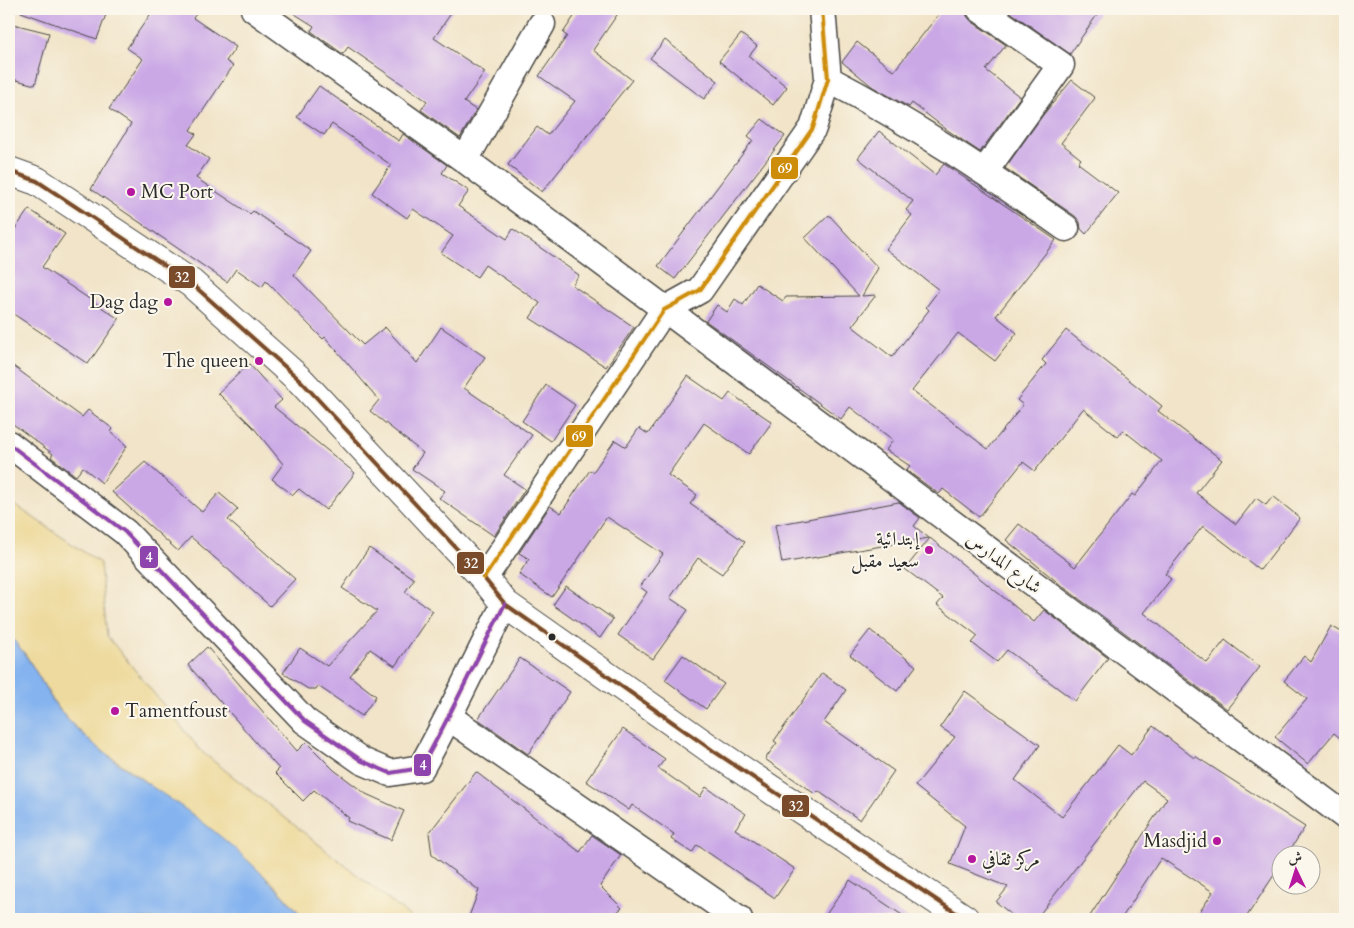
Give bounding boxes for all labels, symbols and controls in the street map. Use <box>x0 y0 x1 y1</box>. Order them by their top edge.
line badge: 69 <box>770 156 799 180</box>
text: 69 <box>778 159 792 178</box>
place label: MC Port <box>141 179 213 205</box>
marker: MC Port <box>125 186 137 198</box>
line badge: 32 <box>168 265 196 289</box>
text: 32 <box>175 268 189 287</box>
place label: Dag dag <box>90 289 158 315</box>
marker: Dag dag <box>162 296 174 308</box>
place label: The queen <box>162 348 249 374</box>
marker: The queen <box>253 355 265 367</box>
line badge: 69 <box>565 424 594 448</box>
text: 69 <box>572 427 586 446</box>
place label: إبتدائية سعيد مقبل <box>851 526 921 574</box>
street label: شارع المدارس <box>960 526 1047 602</box>
marker: إبتدائية سعيد مقبل <box>923 544 935 556</box>
line badge: 4 <box>139 545 159 569</box>
text: 4 <box>145 548 153 567</box>
line badge: 32 <box>456 551 485 575</box>
text: 32 <box>464 554 478 573</box>
unlabelled marker <box>547 632 557 642</box>
place label: Tamentfoust <box>125 698 228 724</box>
marker: Tamentfoust <box>109 705 121 717</box>
line badge: 4 <box>413 753 432 777</box>
text: 4 <box>419 756 427 775</box>
line badge: 32 <box>781 794 810 818</box>
text: 32 <box>789 797 803 816</box>
place label: Masdjid <box>1144 828 1207 854</box>
marker: Masdjid <box>1211 835 1223 847</box>
place label: مركز ثقافي <box>982 846 1040 874</box>
north arrow <box>1272 846 1322 896</box>
text: ش <box>1288 848 1303 867</box>
marker: مركز ثقافي <box>966 853 978 865</box>

